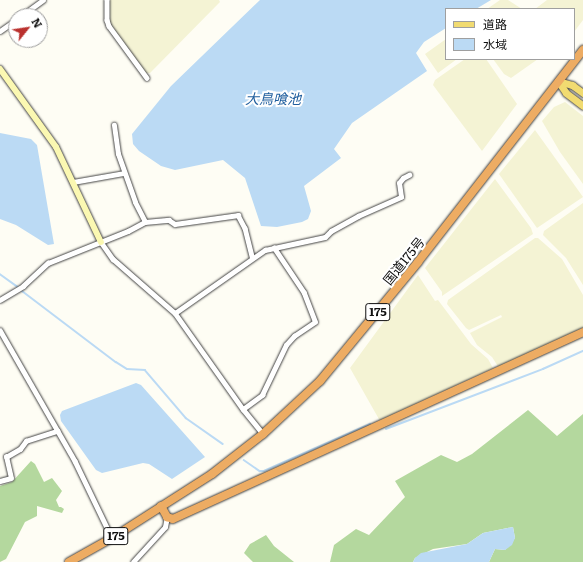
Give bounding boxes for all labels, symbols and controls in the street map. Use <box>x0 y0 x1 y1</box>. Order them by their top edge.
north arrow <box>8 8 48 48</box>
legend <box>445 8 575 60</box>
text: N <box>28 14 47 30</box>
text: 道路 <box>483 15 507 33</box>
text: 水域 <box>483 35 507 53</box>
water label: 大鳥喰池 <box>245 90 301 106</box>
street label: 国道175号 <box>380 234 428 288</box>
road number: 175 <box>365 302 391 322</box>
road number: 175 <box>103 526 129 546</box>

